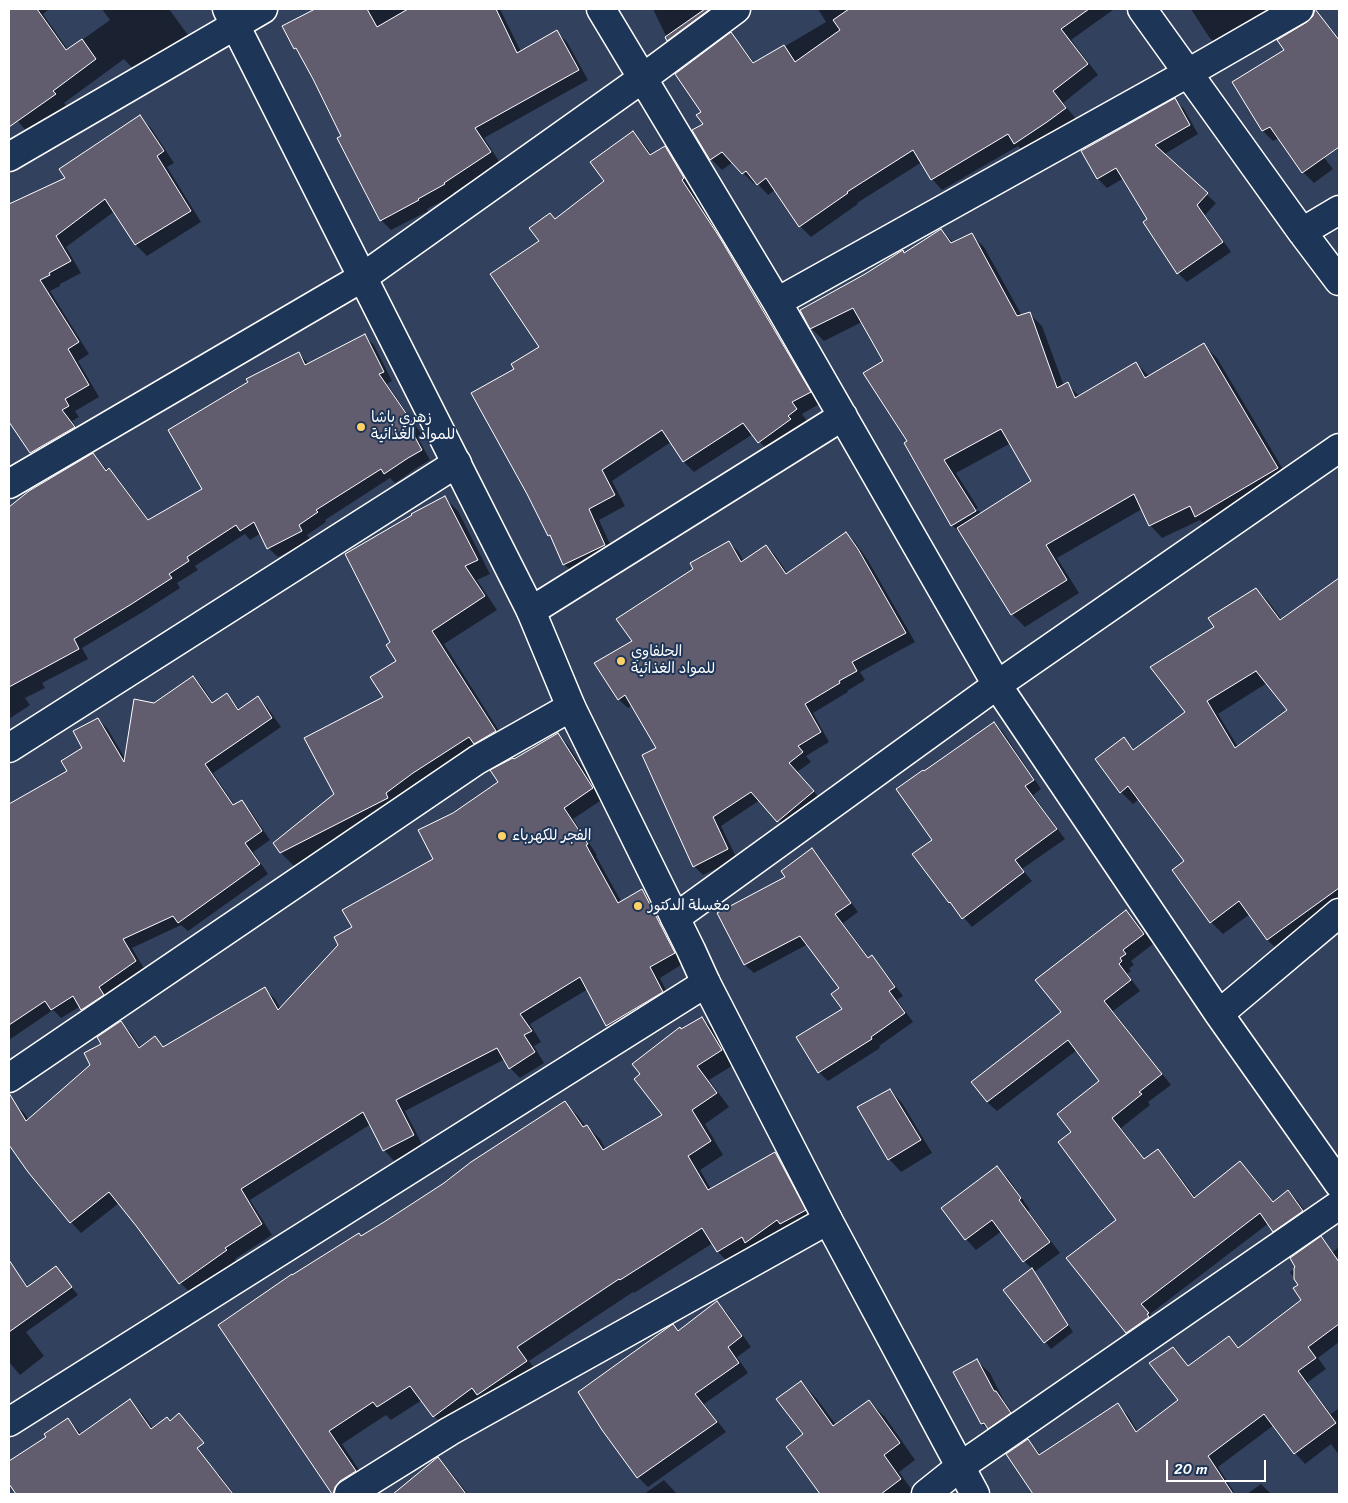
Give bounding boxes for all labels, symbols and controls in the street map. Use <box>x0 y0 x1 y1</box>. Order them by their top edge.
place label: زهري باشا للمواد الغذائية <box>371 409 455 444</box>
marker: زهري باشا للمواد الغذائية <box>355 421 367 433</box>
place label: الحلفاوي للمواد الغذائية <box>631 643 715 678</box>
marker: الحلفاوي للمواد الغذائية <box>615 655 627 667</box>
place label: الفجر للكهرباء <box>512 827 591 845</box>
marker: الفجر للكهرباء <box>496 830 508 842</box>
place label: مغسلة الدكتور <box>648 897 730 915</box>
marker: مغسلة الدكتور <box>632 900 644 912</box>
scale bar <box>1168 1450 1268 1482</box>
text: 20 m <box>1174 1456 1208 1482</box>

